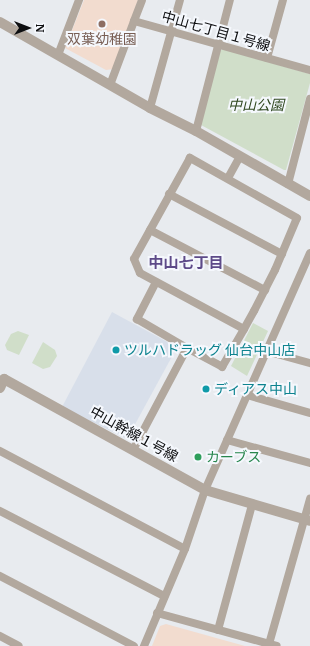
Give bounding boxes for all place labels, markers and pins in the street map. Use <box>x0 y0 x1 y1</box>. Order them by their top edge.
marker: 双葉幼稚園 <box>97 19 107 29</box>
place label: 双葉幼稚園 <box>67 31 137 47</box>
place label: ツルハドラッグ 仙台中山店 <box>124 342 295 358</box>
marker: ツルハドラッグ 仙台中山店 <box>111 345 121 355</box>
place label: ディアス中山 <box>214 381 298 397</box>
marker: ディアス中山 <box>201 384 211 394</box>
place label: カーブス <box>206 449 262 465</box>
marker: カーブス <box>193 452 203 462</box>

